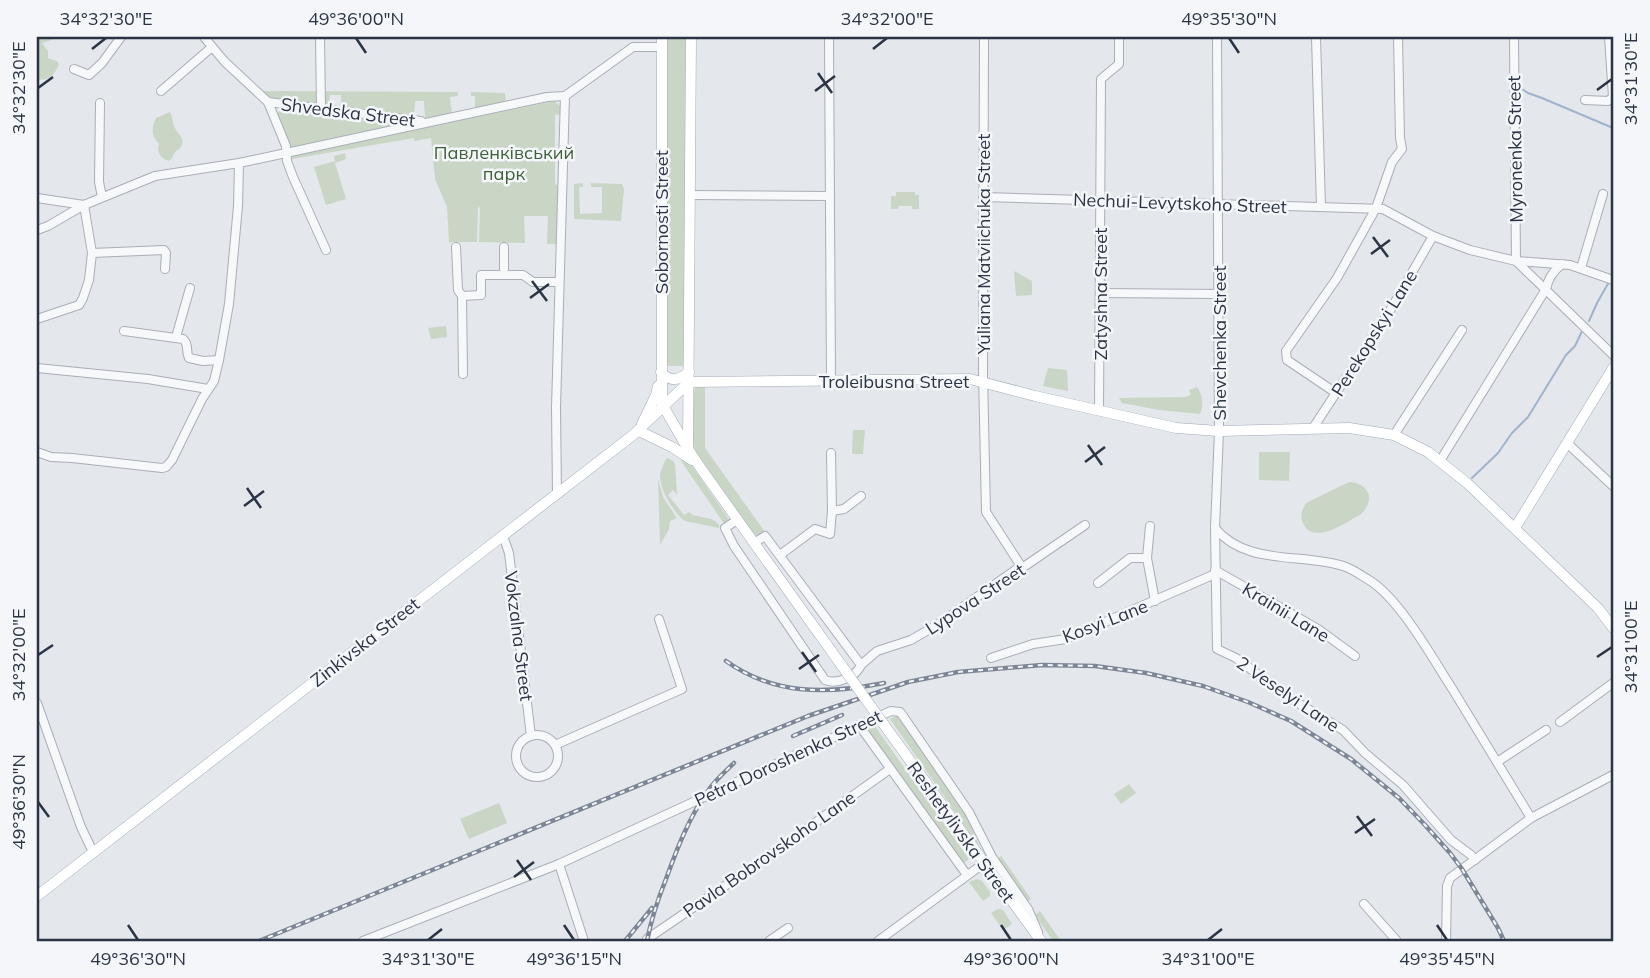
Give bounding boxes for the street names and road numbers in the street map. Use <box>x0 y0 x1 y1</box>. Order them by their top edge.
street label: Myronenka Street <box>1502 75 1528 223</box>
street label: Shvedska Street <box>280 92 416 132</box>
street label: Yuliana Matviichuka Street <box>972 134 995 355</box>
street label: Sobornosti Street <box>650 150 673 294</box>
street label: Nechui-Levytskoho Street <box>1073 188 1287 218</box>
street label: Zatyshna Street <box>1089 228 1112 360</box>
street label: Shevchenka Street <box>1208 265 1231 421</box>
street label: Perekopskyi Lane <box>1326 265 1422 401</box>
street label: Troleibusna Street <box>819 370 969 393</box>
street label: Lypova Street <box>921 558 1029 640</box>
street label: Vokzalna Street <box>500 570 538 702</box>
street label: Krainii Lane <box>1238 577 1334 647</box>
street label: Zinkivska Street <box>306 592 424 692</box>
street label: Kosyi Lane <box>1059 594 1151 648</box>
street label: 2 Veselyi Lane <box>1232 651 1344 737</box>
street label: Petra Doroshenka Street <box>691 704 885 812</box>
street label: Reshetylivska Street <box>902 757 1020 907</box>
street label: Pavla Bobrovskoho Lane <box>678 786 860 922</box>

